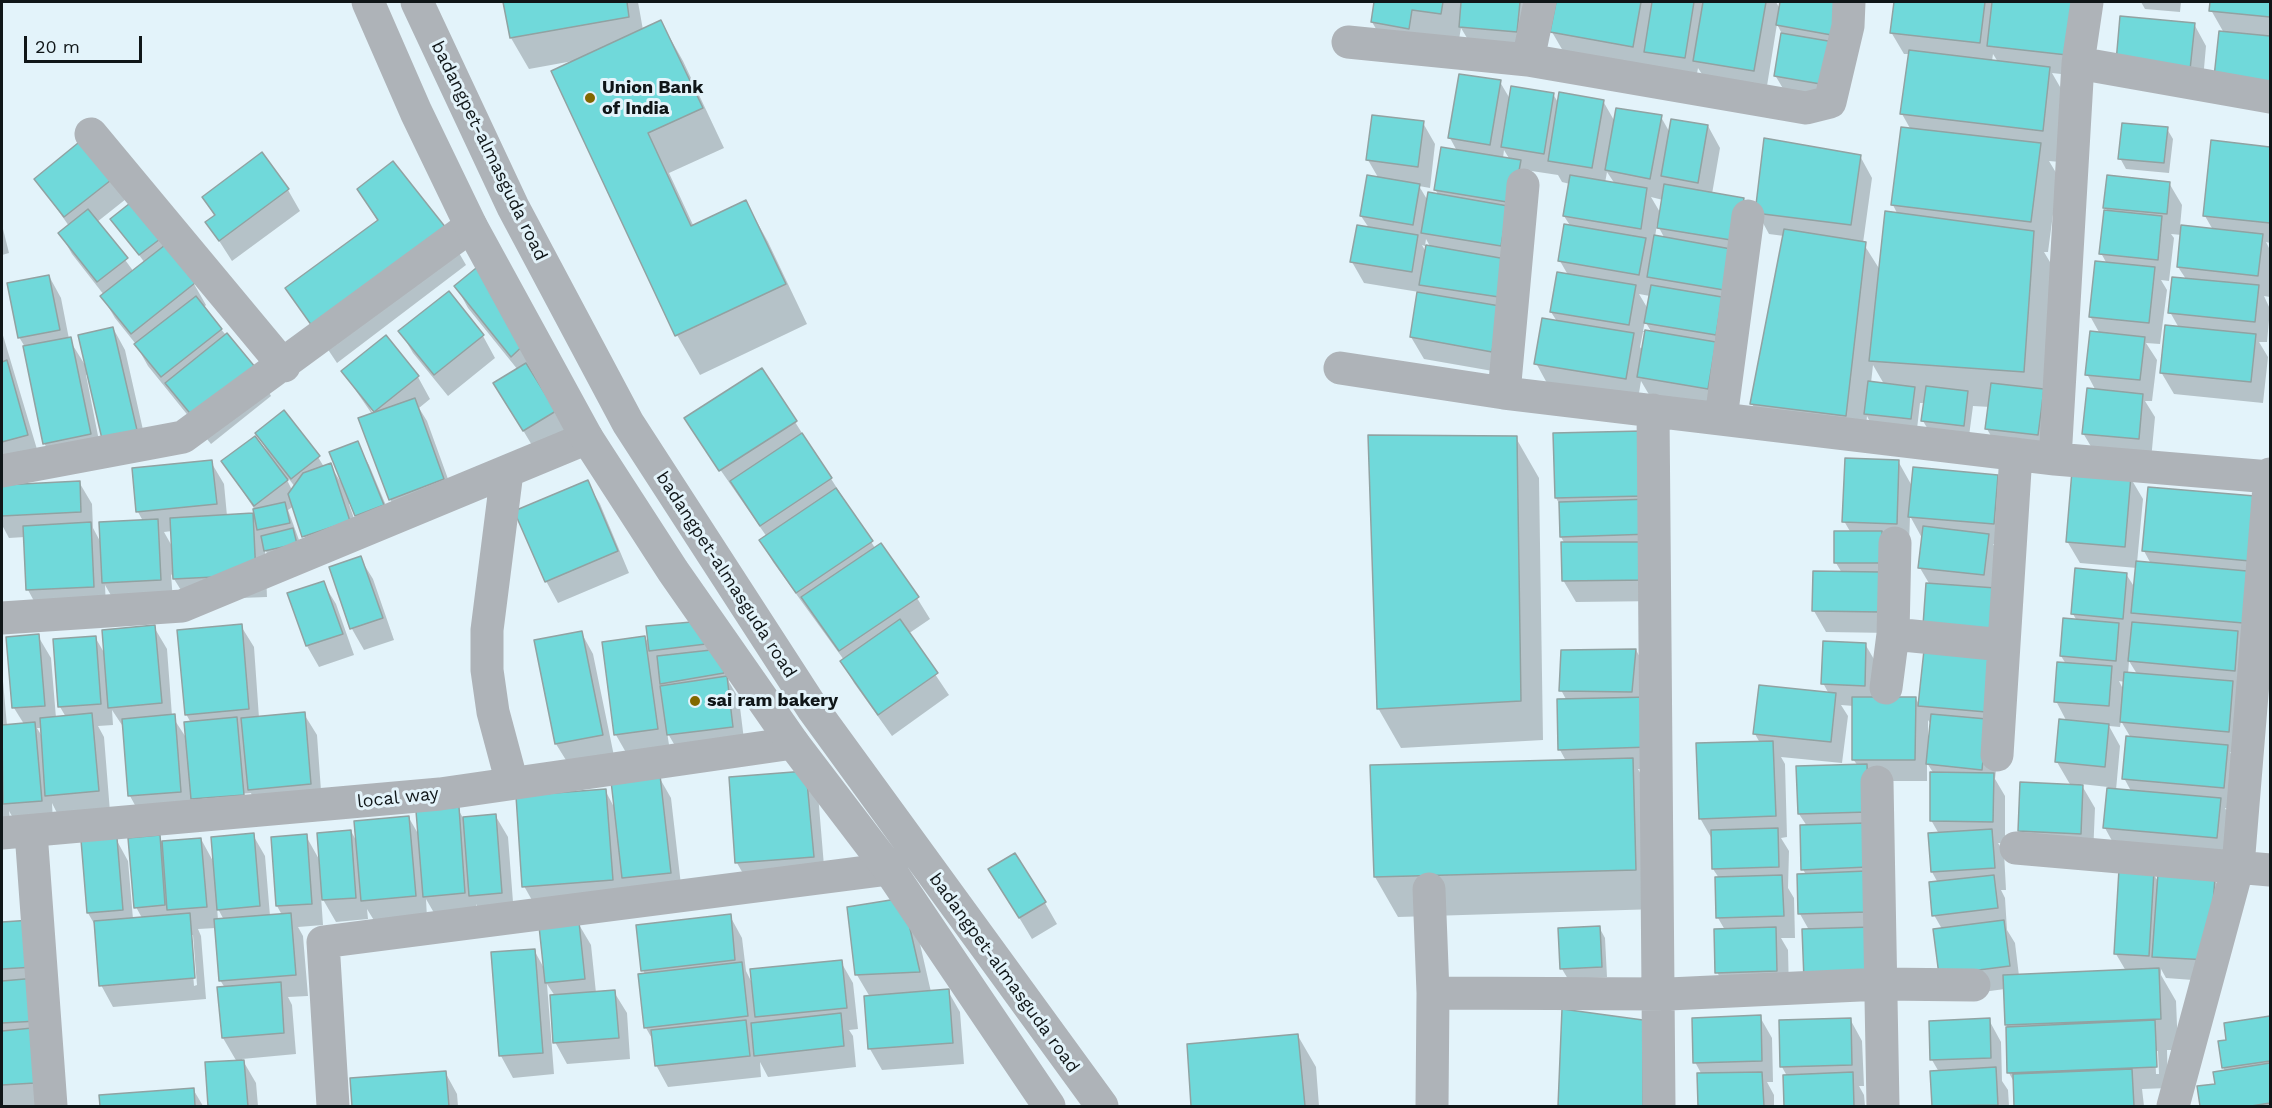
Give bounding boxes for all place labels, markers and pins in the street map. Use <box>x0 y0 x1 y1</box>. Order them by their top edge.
place label: Union Bank of India <box>602 77 703 119</box>
marker: Union Bank of India <box>583 91 597 105</box>
place label: sai ram bakery <box>707 690 838 712</box>
marker: sai ram bakery <box>688 694 702 708</box>

